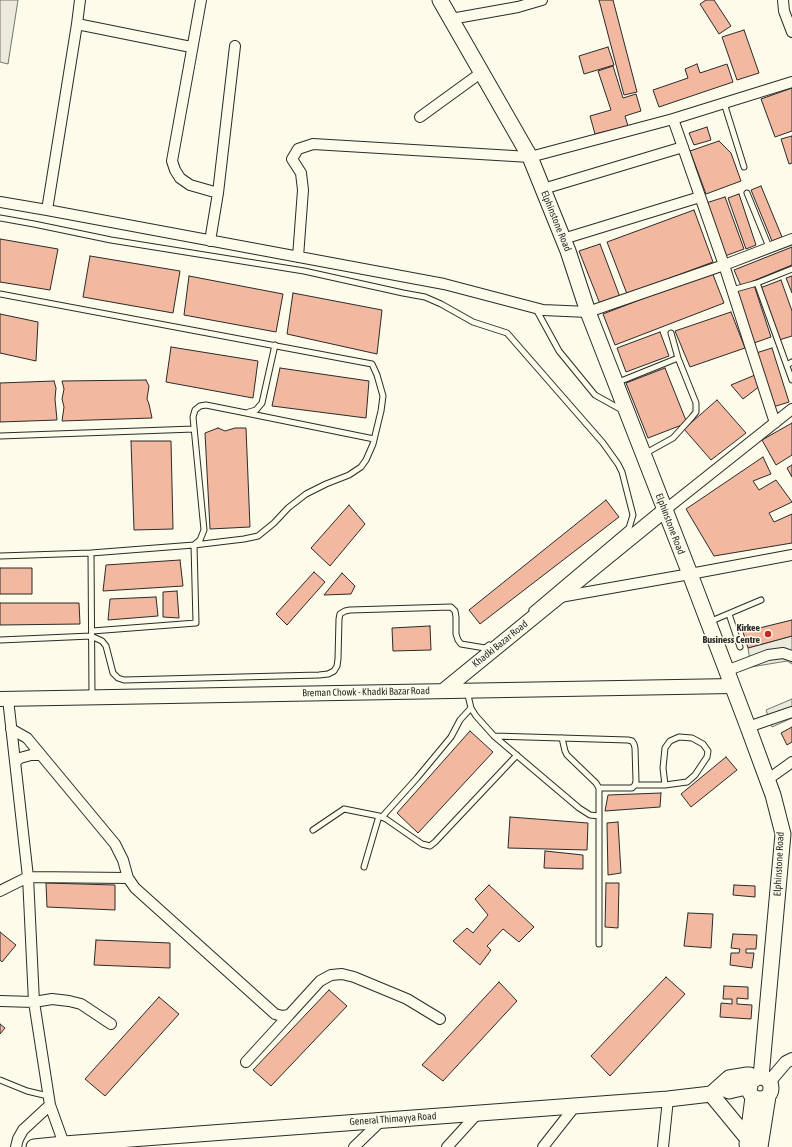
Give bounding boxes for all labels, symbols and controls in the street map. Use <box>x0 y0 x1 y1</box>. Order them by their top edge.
street label: Elphinstone Road <box>538 189 574 253</box>
street label: Elphinstone Road <box>653 492 687 556</box>
street label: Khadki Bazar Road <box>470 618 530 670</box>
place label: Kirkee Business Centre <box>703 622 760 646</box>
marker: Kirkee Business Centre <box>763 629 773 639</box>
street label: Breman Chowk - Khadki Bazar Road <box>302 685 430 699</box>
street label: Elphinstone Road <box>771 831 787 897</box>
street label: General Thimayya Road <box>349 1110 437 1128</box>

